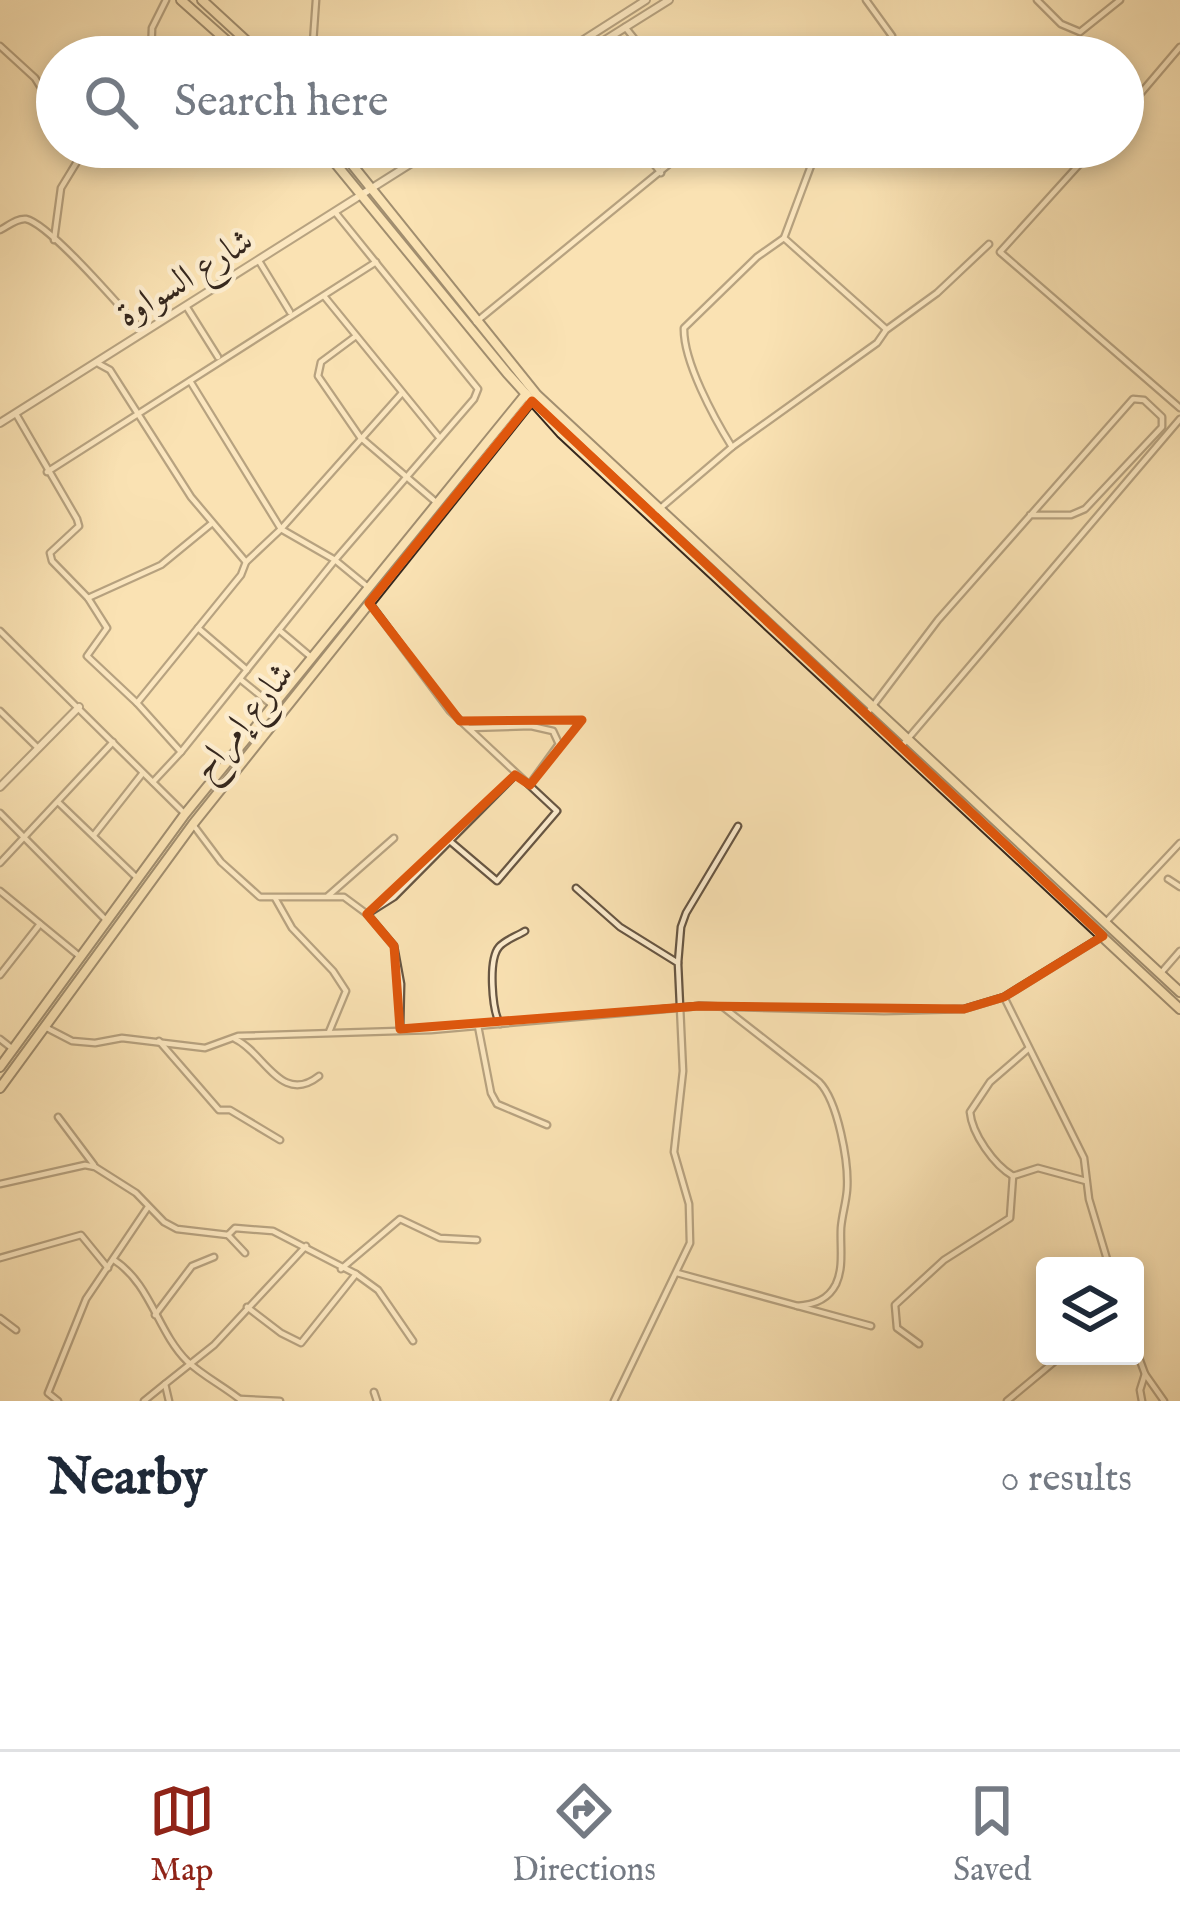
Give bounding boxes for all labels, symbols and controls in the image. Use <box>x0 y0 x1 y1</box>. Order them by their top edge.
search box <box>36 36 1144 168</box>
icon: search <box>78 69 144 135</box>
text: Search here <box>174 74 388 131</box>
street label: شارع السواوة <box>109 219 265 343</box>
street label: شارع إمراح <box>182 653 310 795</box>
map controls <box>1036 1257 1144 1365</box>
button: layers <box>1036 1257 1144 1365</box>
text: Nearby <box>48 1447 207 1512</box>
text: 0 results <box>1000 1455 1132 1504</box>
tab: Map <box>149 1778 215 1892</box>
tab: Directions <box>512 1778 656 1892</box>
tab: Saved <box>953 1778 1031 1892</box>

